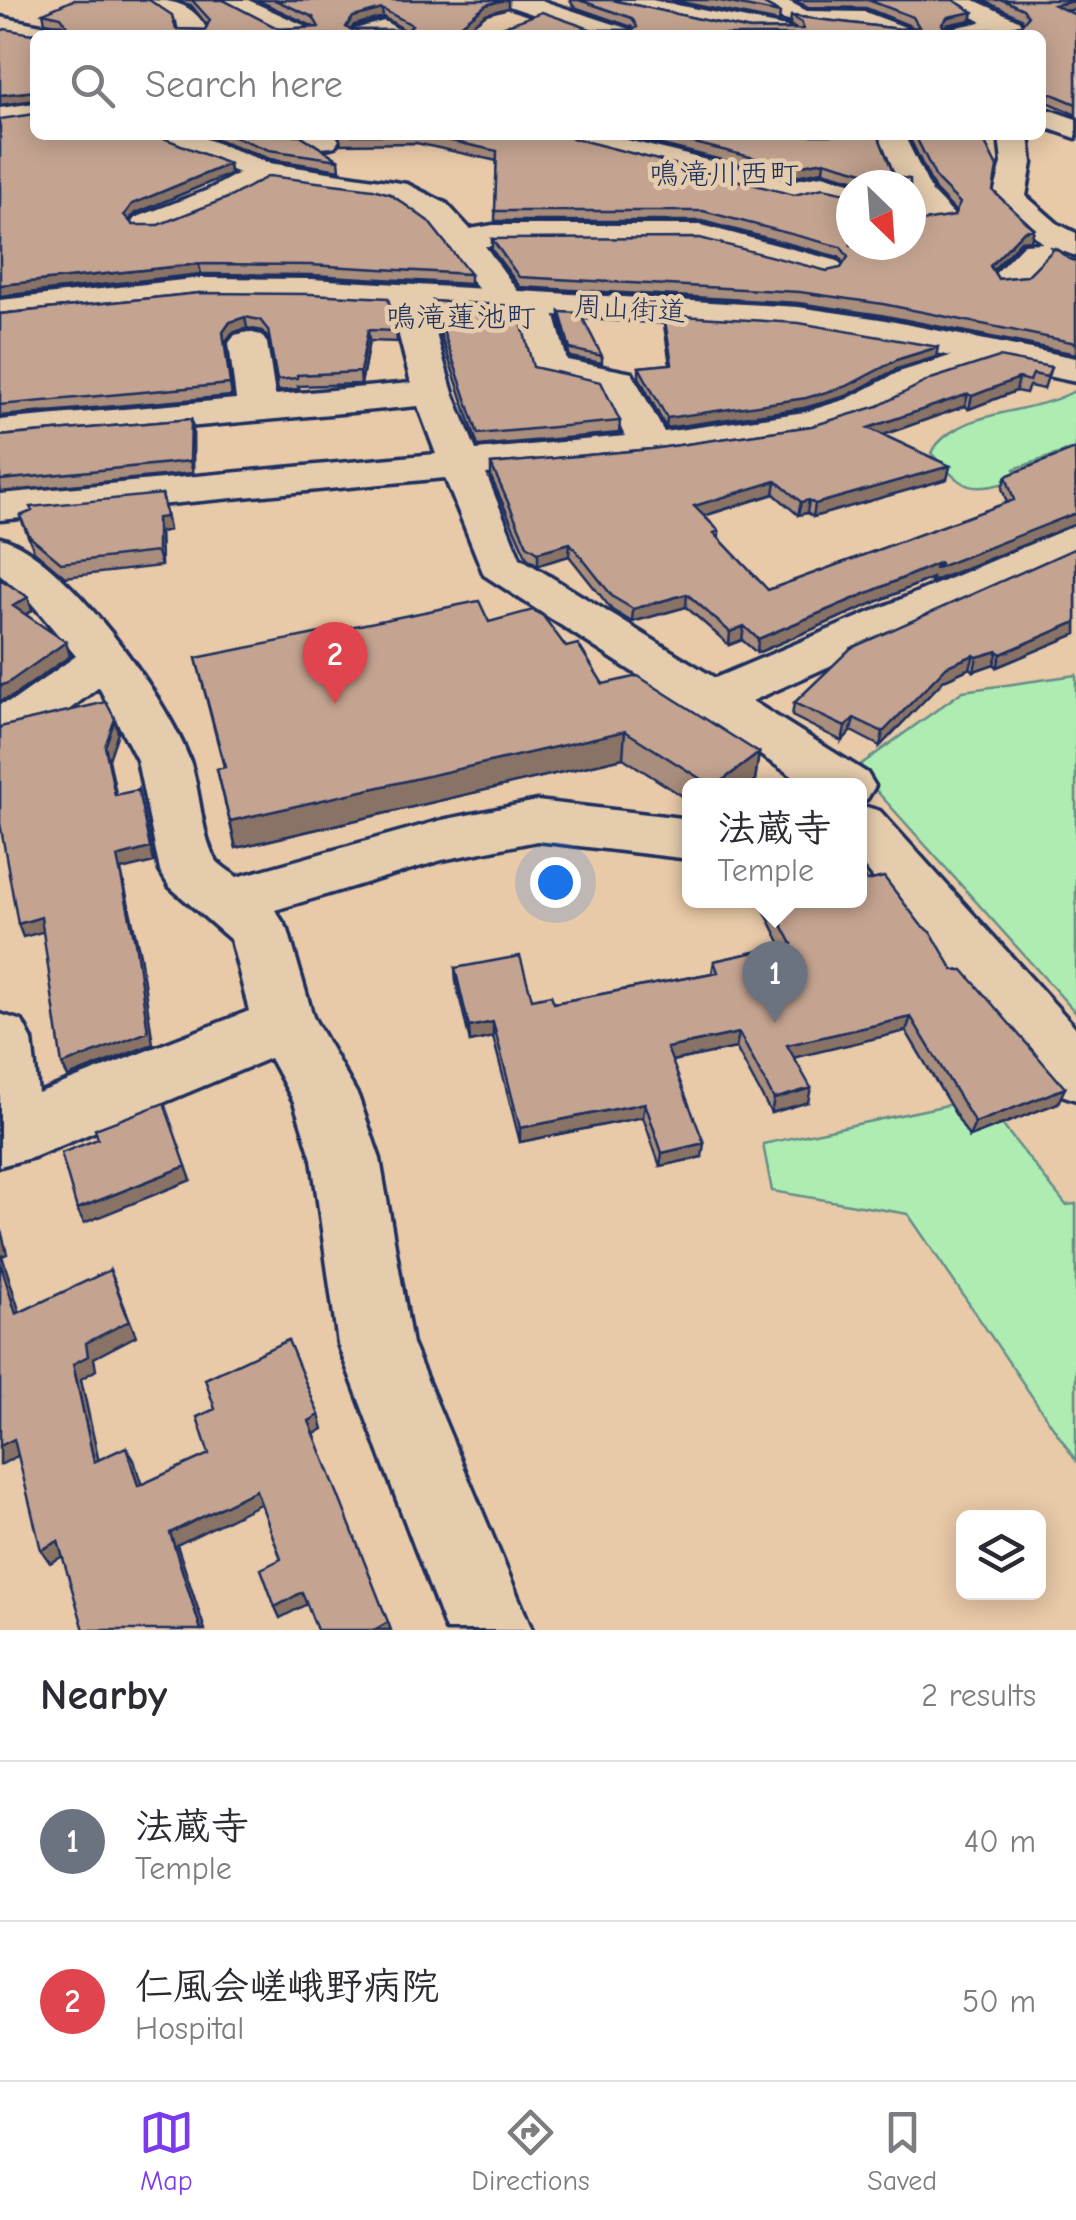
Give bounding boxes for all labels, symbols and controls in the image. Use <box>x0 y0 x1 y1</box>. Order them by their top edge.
search box <box>30 30 1046 140</box>
icon: search <box>65 58 120 113</box>
text: Search here <box>145 63 343 107</box>
district label: 鳴滝川西町 <box>649 157 799 192</box>
north arrow <box>836 170 926 260</box>
street label: 周山街道 <box>573 290 687 328</box>
district label: 鳴滝蓮池町 <box>386 300 536 335</box>
pin: 2 <box>302 622 368 704</box>
popup <box>682 778 867 908</box>
text: 法蔵寺 <box>717 807 832 851</box>
text: Temple <box>717 852 814 889</box>
your location <box>530 857 581 908</box>
pin: 1 <box>742 940 808 1023</box>
map controls <box>956 1510 1046 1600</box>
button: layers <box>956 1510 1046 1600</box>
text: Nearby <box>40 1671 167 1720</box>
text: 2 results <box>921 1677 1036 1714</box>
text: 法蔵寺 <box>135 1805 249 1849</box>
text: 1 <box>66 1823 79 1860</box>
text: 40 m <box>964 1823 1036 1860</box>
text: Temple <box>135 1850 232 1887</box>
text: 仁風会嵯峨野病院 <box>135 1965 439 2009</box>
text: 2 <box>65 1983 80 2020</box>
text: 50 m <box>962 1983 1036 2020</box>
text: Hospital <box>135 2010 244 2047</box>
tab: Map <box>139 2105 194 2197</box>
tab: Directions <box>471 2105 590 2197</box>
tab: Saved <box>867 2105 937 2197</box>

